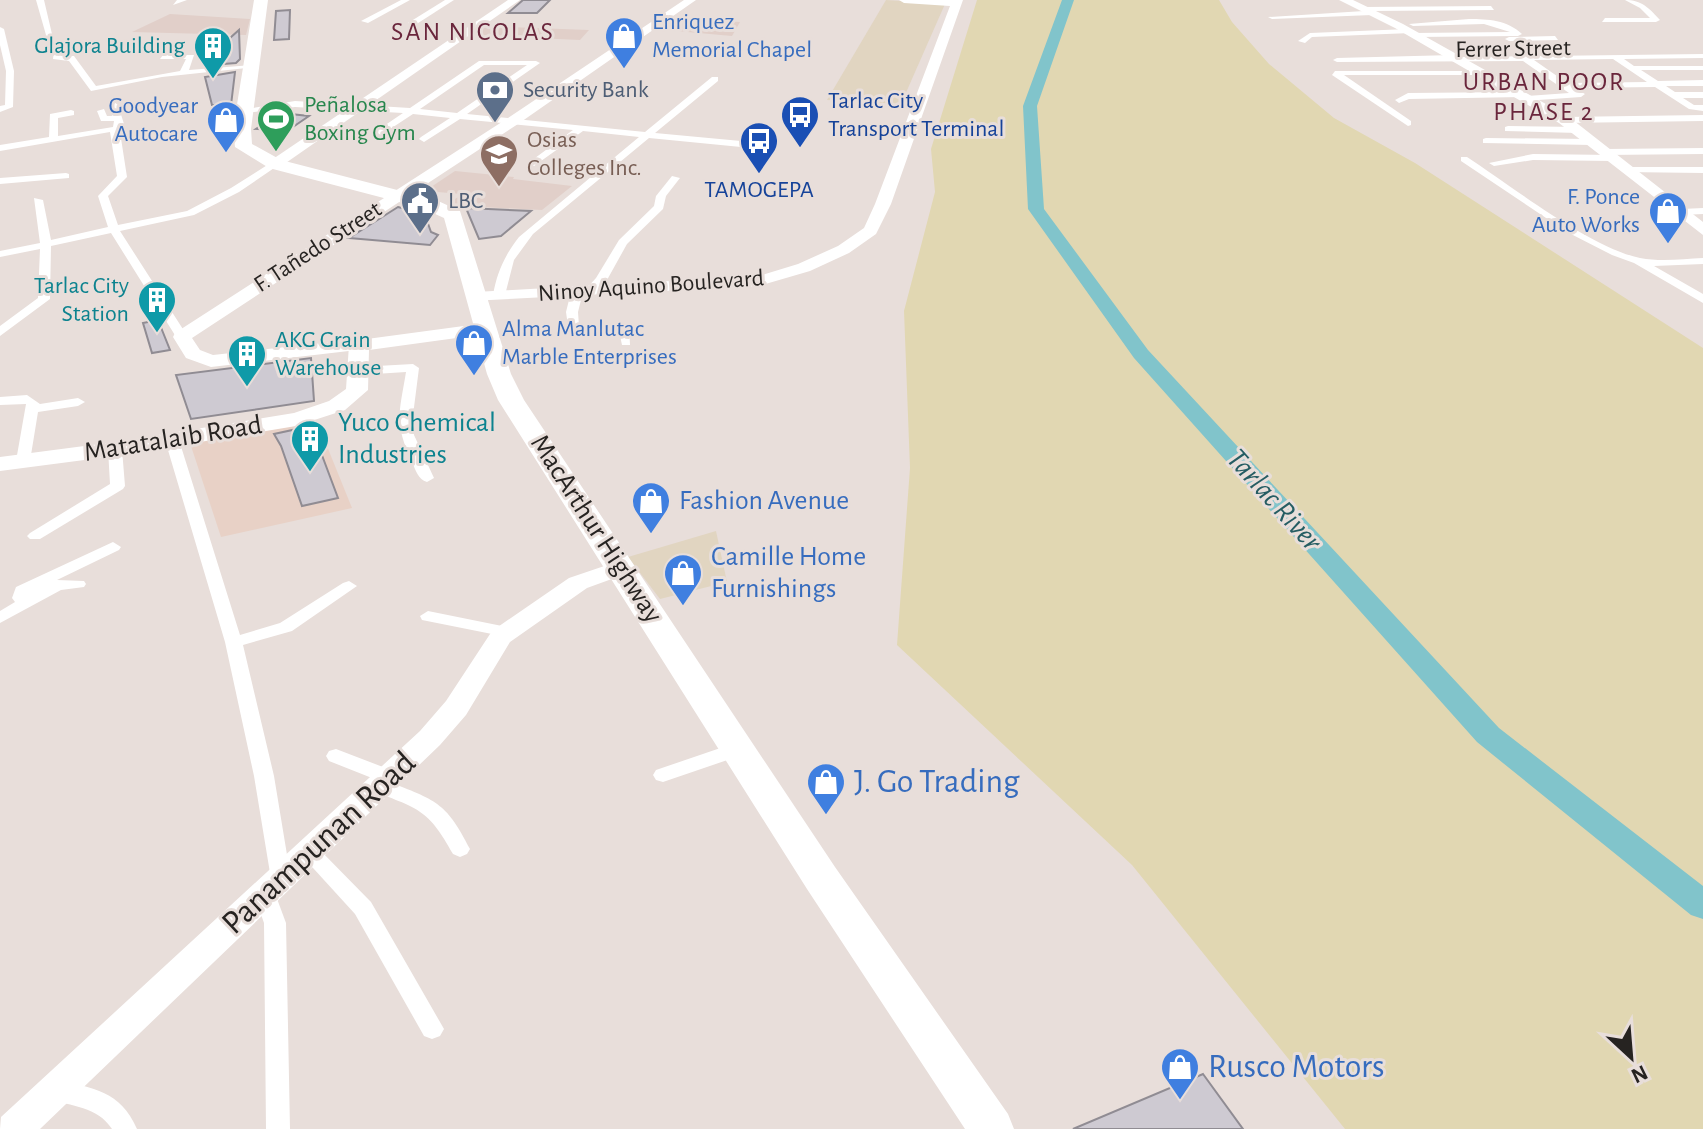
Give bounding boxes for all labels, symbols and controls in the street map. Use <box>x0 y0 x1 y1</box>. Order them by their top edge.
place label: Enriquez Memorial Chapel <box>652 10 812 62</box>
shop icon: Enriquez Memorial Chapel <box>603 15 645 70</box>
district label: SAN NICOLAS <box>391 19 555 45</box>
building icon: Glajora Building <box>192 25 234 80</box>
place label: Glajora Building <box>34 34 185 58</box>
street label: Ferrer Street <box>1455 36 1571 62</box>
bank icon: Security Bank <box>474 69 516 124</box>
district label: URBAN POOR PHASE 2 <box>1463 69 1625 125</box>
place label: Security Bank <box>523 78 649 102</box>
place label: Tarlac City Transport Terminal <box>828 89 1004 141</box>
place label: Peñalosa Boxing Gym <box>304 93 416 145</box>
place label: Goodyear Autocare <box>109 94 198 146</box>
bus stop icon: Tarlac City Transport Terminal <box>779 94 821 149</box>
sports icon: Peñalosa Boxing Gym <box>255 98 297 153</box>
shop icon: Goodyear Autocare <box>205 99 247 154</box>
bus stop icon: TAMOGEPA <box>738 120 780 175</box>
place label: Osias Colleges Inc. <box>527 128 642 180</box>
school or university icon: Osias Colleges Inc. <box>478 133 520 188</box>
place label: TAMOGEPA <box>704 178 814 202</box>
public building icon: LBC <box>399 180 441 235</box>
place label: F. Ponce Auto Works <box>1532 185 1640 237</box>
place label: LBC <box>448 189 483 213</box>
shop icon: F. Ponce Auto Works <box>1647 190 1689 245</box>
street label: F. Tañedo Street <box>250 197 386 297</box>
street label: Ninoy Aquino Boulevard <box>537 266 765 306</box>
place label: Tarlac City Station <box>34 274 129 326</box>
building icon: Tarlac City Station <box>136 279 178 334</box>
place label: Alma Manlutac Marble Enterprises <box>502 317 677 369</box>
shop icon: Alma Manlutac Marble Enterprises <box>453 322 495 377</box>
place label: AKG Grain Warehouse <box>275 328 381 380</box>
building icon: AKG Grain Warehouse <box>226 333 268 388</box>
place label: Yuco Chemical Industries <box>338 409 496 469</box>
street label: Matatalaib Road <box>82 411 264 467</box>
building icon: Yuco Chemical Industries <box>289 418 331 473</box>
street label: MacArthur Highway <box>525 430 667 628</box>
water label: Tarlac River <box>1221 443 1328 558</box>
shop icon: Fashion Avenue <box>630 480 672 535</box>
place label: Fashion Avenue <box>679 487 849 515</box>
place label: Camille Home Furnishings <box>711 543 866 603</box>
shop icon: Camille Home Furnishings <box>662 552 704 607</box>
street label: Panampunan Road <box>216 745 422 941</box>
shop icon: J. Go Trading <box>805 761 847 816</box>
place label: J. Go Trading <box>854 765 1020 799</box>
north arrow <box>1591 1017 1671 1097</box>
shop icon: Rusco Motors <box>1159 1046 1201 1101</box>
place label: Rusco Motors <box>1208 1050 1385 1084</box>
text: N <box>1628 1061 1651 1087</box>

